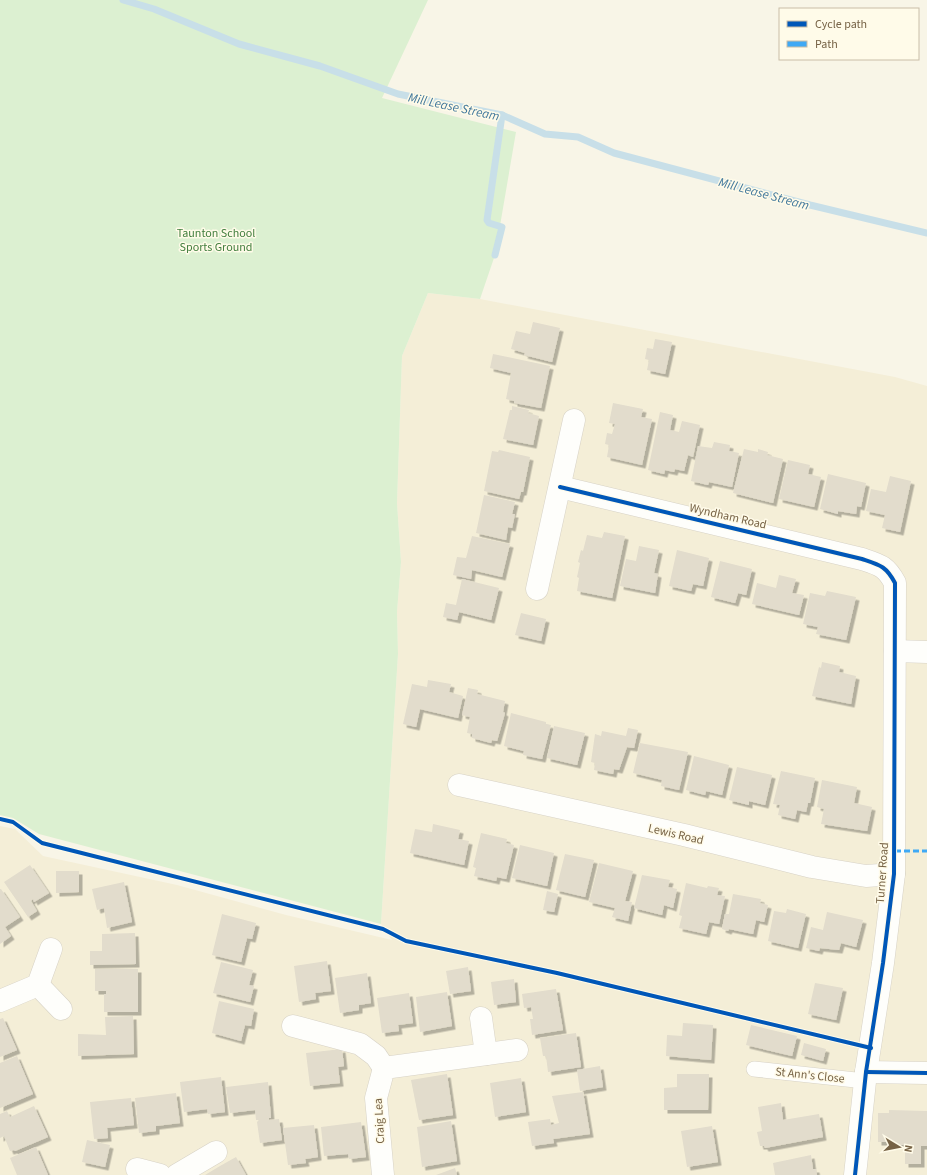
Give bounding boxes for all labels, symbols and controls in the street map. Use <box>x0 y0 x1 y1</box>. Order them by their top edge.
legend <box>779 8 919 60</box>
text: Cycle path <box>815 16 867 33</box>
text: Path <box>815 36 838 53</box>
water label: Mill Lease Stream <box>406 88 501 125</box>
water label: Mill Lease Stream <box>716 173 811 215</box>
park label: Taunton School Sports Ground <box>177 225 255 256</box>
street label: Wyndham Road <box>688 499 768 534</box>
street label: Lewis Road <box>646 820 705 849</box>
street label: Turner Road <box>872 842 893 904</box>
street label: St Ann's Close <box>774 1063 846 1088</box>
street label: Craig Lea <box>370 1098 389 1144</box>
north arrow <box>879 1127 919 1167</box>
text: N <box>900 1144 916 1154</box>

